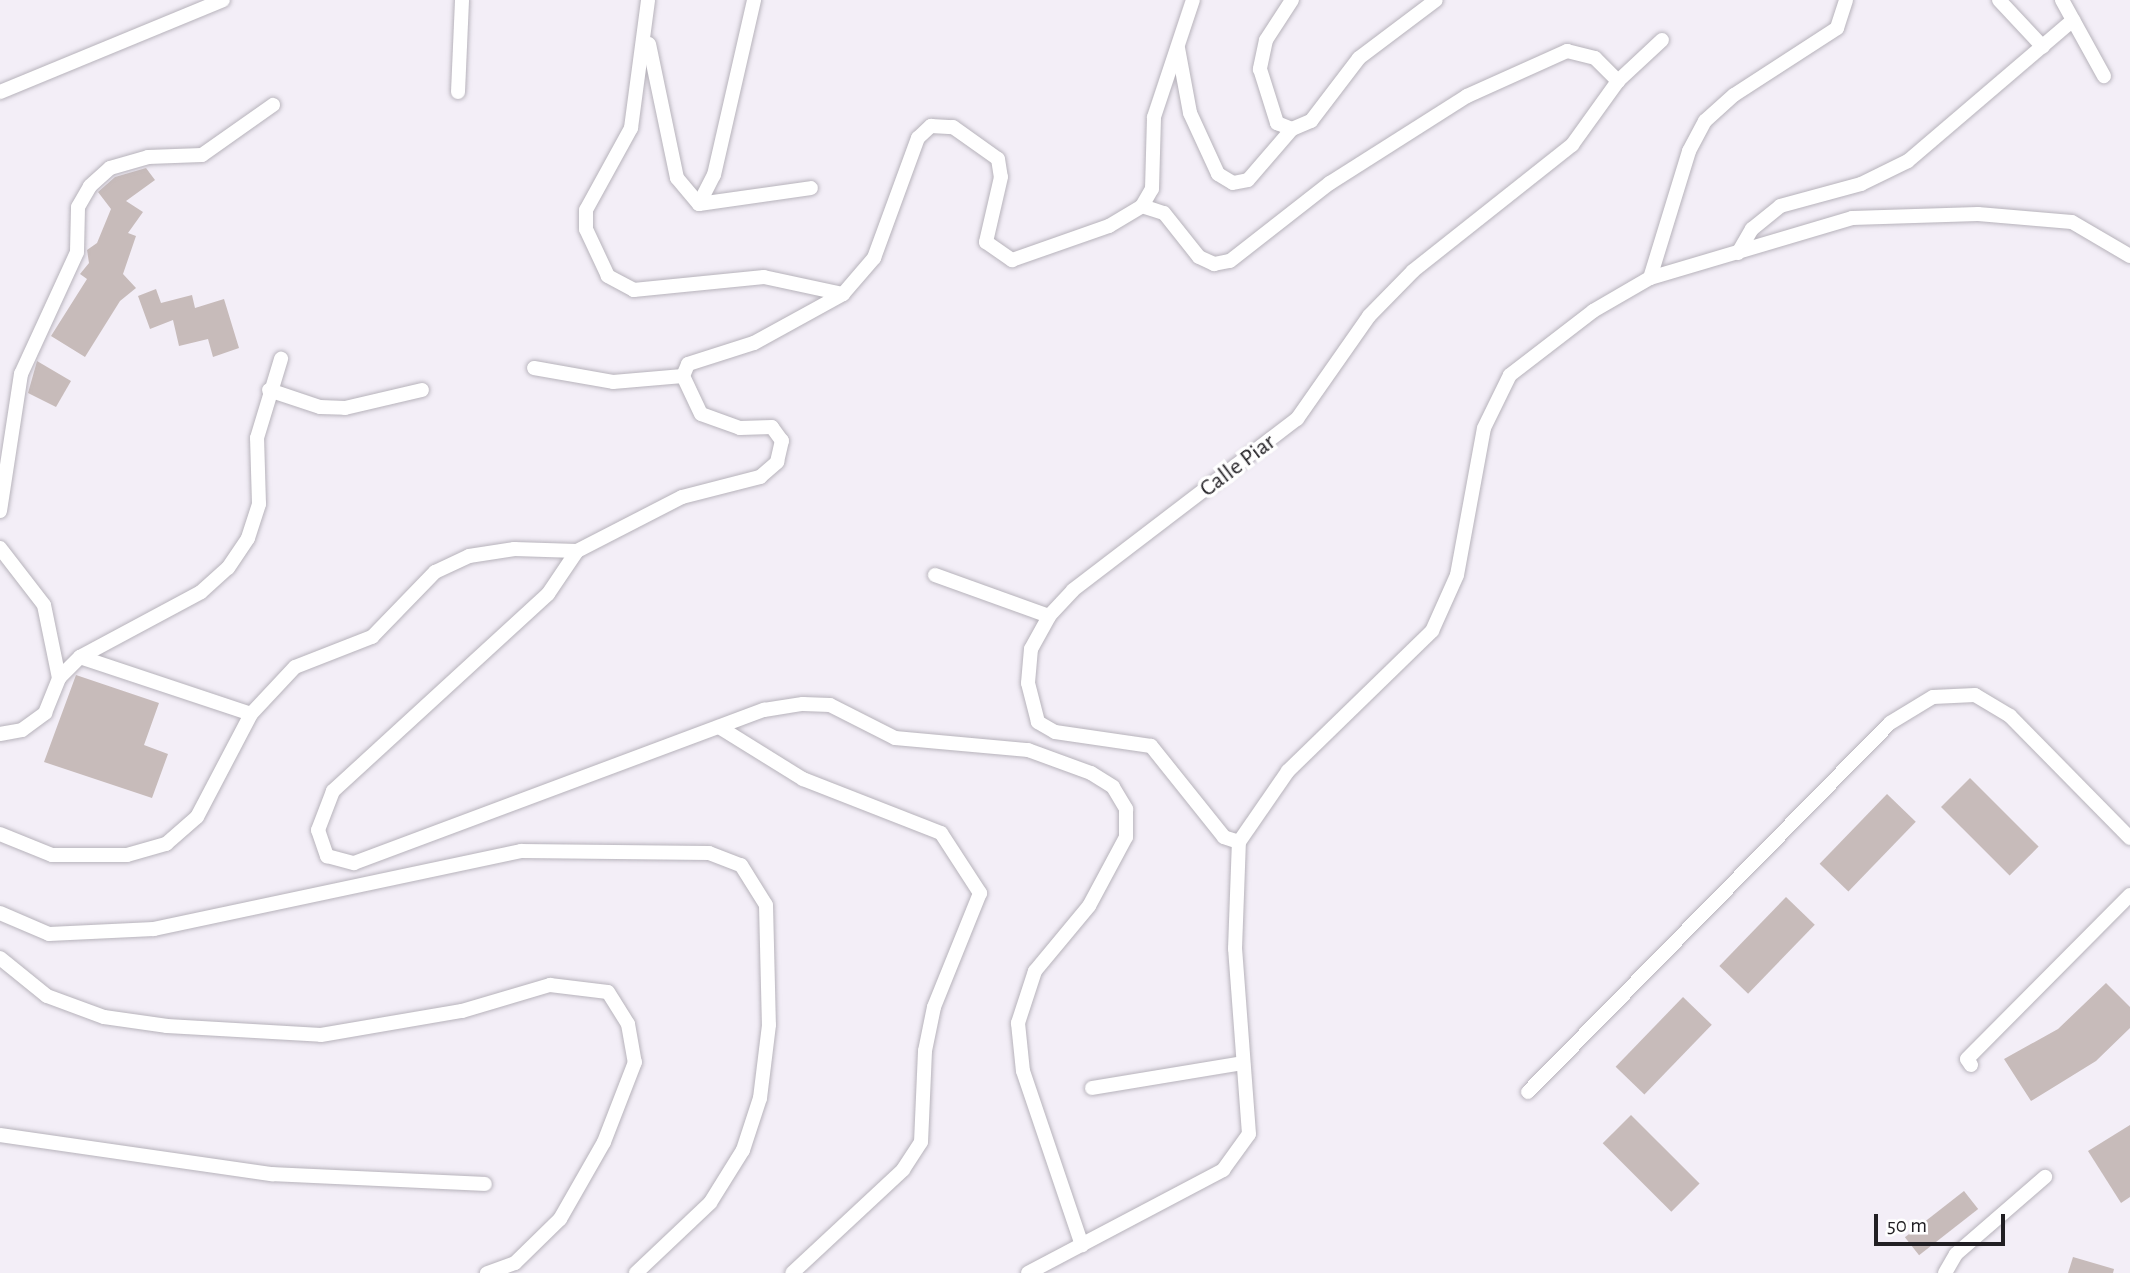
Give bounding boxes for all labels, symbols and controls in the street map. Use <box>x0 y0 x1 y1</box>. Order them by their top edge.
street label: Calle Piar <box>1194 428 1282 504</box>
scale bar <box>1878 1200 2009 1244</box>
text: 50 m <box>1887 1215 1927 1236</box>

